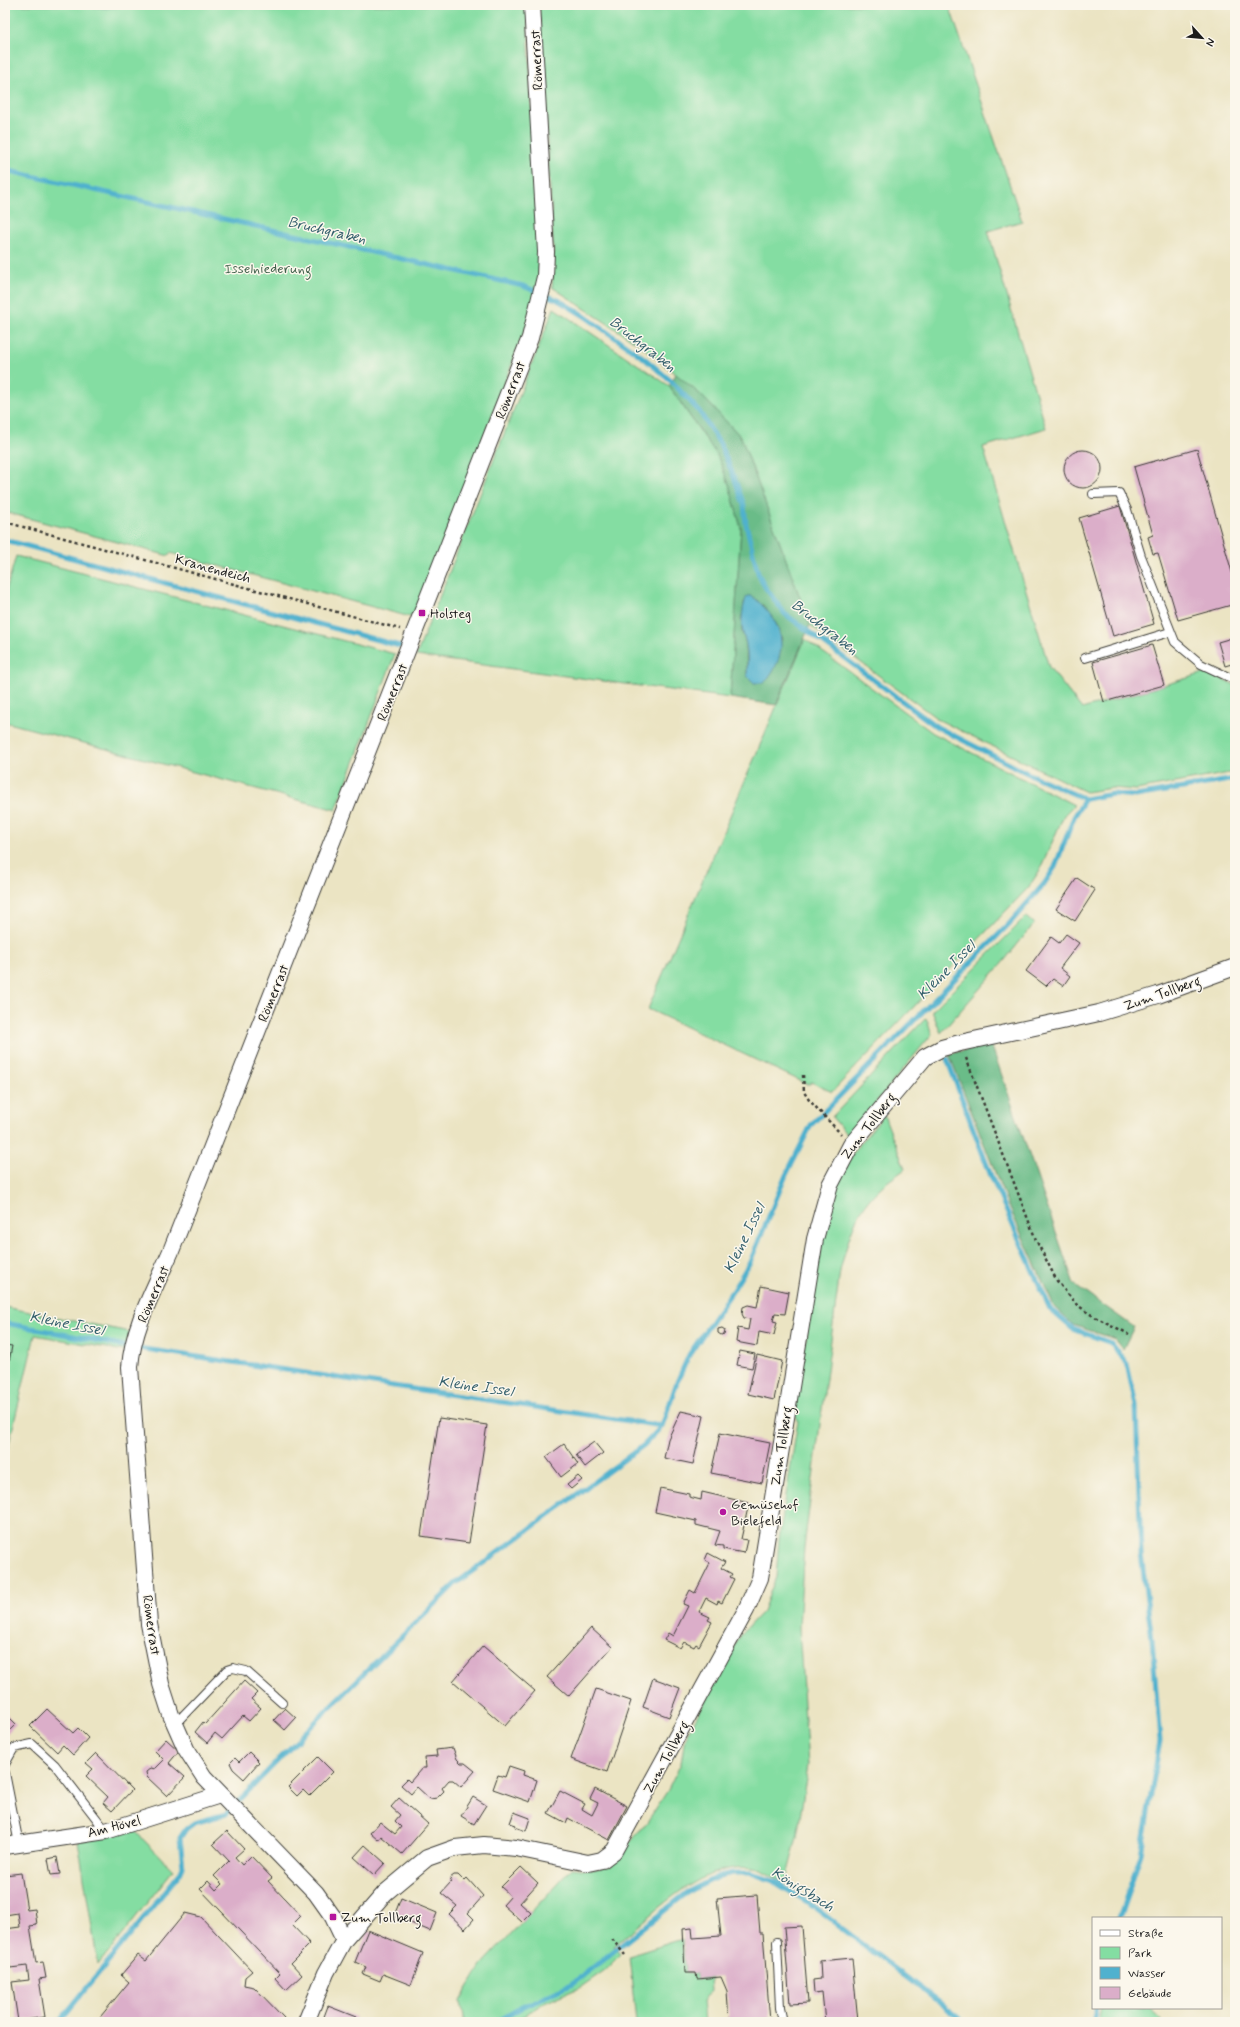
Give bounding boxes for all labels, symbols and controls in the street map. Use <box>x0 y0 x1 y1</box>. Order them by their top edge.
north arrow <box>1182 18 1222 58</box>
street label: Römerrast <box>526 29 548 91</box>
text: N <box>1202 36 1218 49</box>
water label: Bruchgraben <box>286 212 368 250</box>
park label: Isselniederung <box>225 260 311 280</box>
water label: Bruchgraben <box>605 312 680 377</box>
street label: Römerrast <box>492 359 530 422</box>
street label: Kranendeich <box>173 550 253 588</box>
water label: Bruchgraben <box>787 595 862 660</box>
place label: Holsteg <box>430 605 471 623</box>
marker: Holsteg <box>417 608 427 618</box>
street label: Römerrast <box>373 661 413 724</box>
water label: Kleine Issel <box>913 936 982 1004</box>
street label: Römerrast <box>254 962 294 1025</box>
street label: Zum Tollberg <box>1121 972 1204 1017</box>
street label: Zum Tollberg <box>837 1089 902 1165</box>
water label: Kleine Issel <box>719 1198 771 1277</box>
street label: Römerrast <box>134 1263 174 1326</box>
water label: Kleine Issel <box>28 1307 108 1341</box>
water label: Kleine Issel <box>437 1372 517 1402</box>
street label: Zum Tollberg <box>767 1405 799 1488</box>
place label: Gemüsehof Bielefeld <box>731 1496 798 1530</box>
marker: Gemüsehof Bielefeld <box>718 1507 728 1517</box>
street label: Römerrast <box>138 1594 164 1657</box>
street label: Zum Tollberg <box>639 1718 696 1798</box>
street label: Am Hövel <box>86 1812 143 1842</box>
water label: Königsbach <box>766 1863 838 1919</box>
place label: Zum Tollberg <box>341 1909 422 1929</box>
marker: Zum Tollberg <box>328 1912 338 1922</box>
legend <box>1092 1917 1222 2009</box>
text: Straße <box>1128 1926 1163 1942</box>
text: Park <box>1128 1946 1152 1962</box>
text: Wasser <box>1128 1966 1166 1982</box>
text: Gebäude <box>1128 1986 1171 2002</box>

